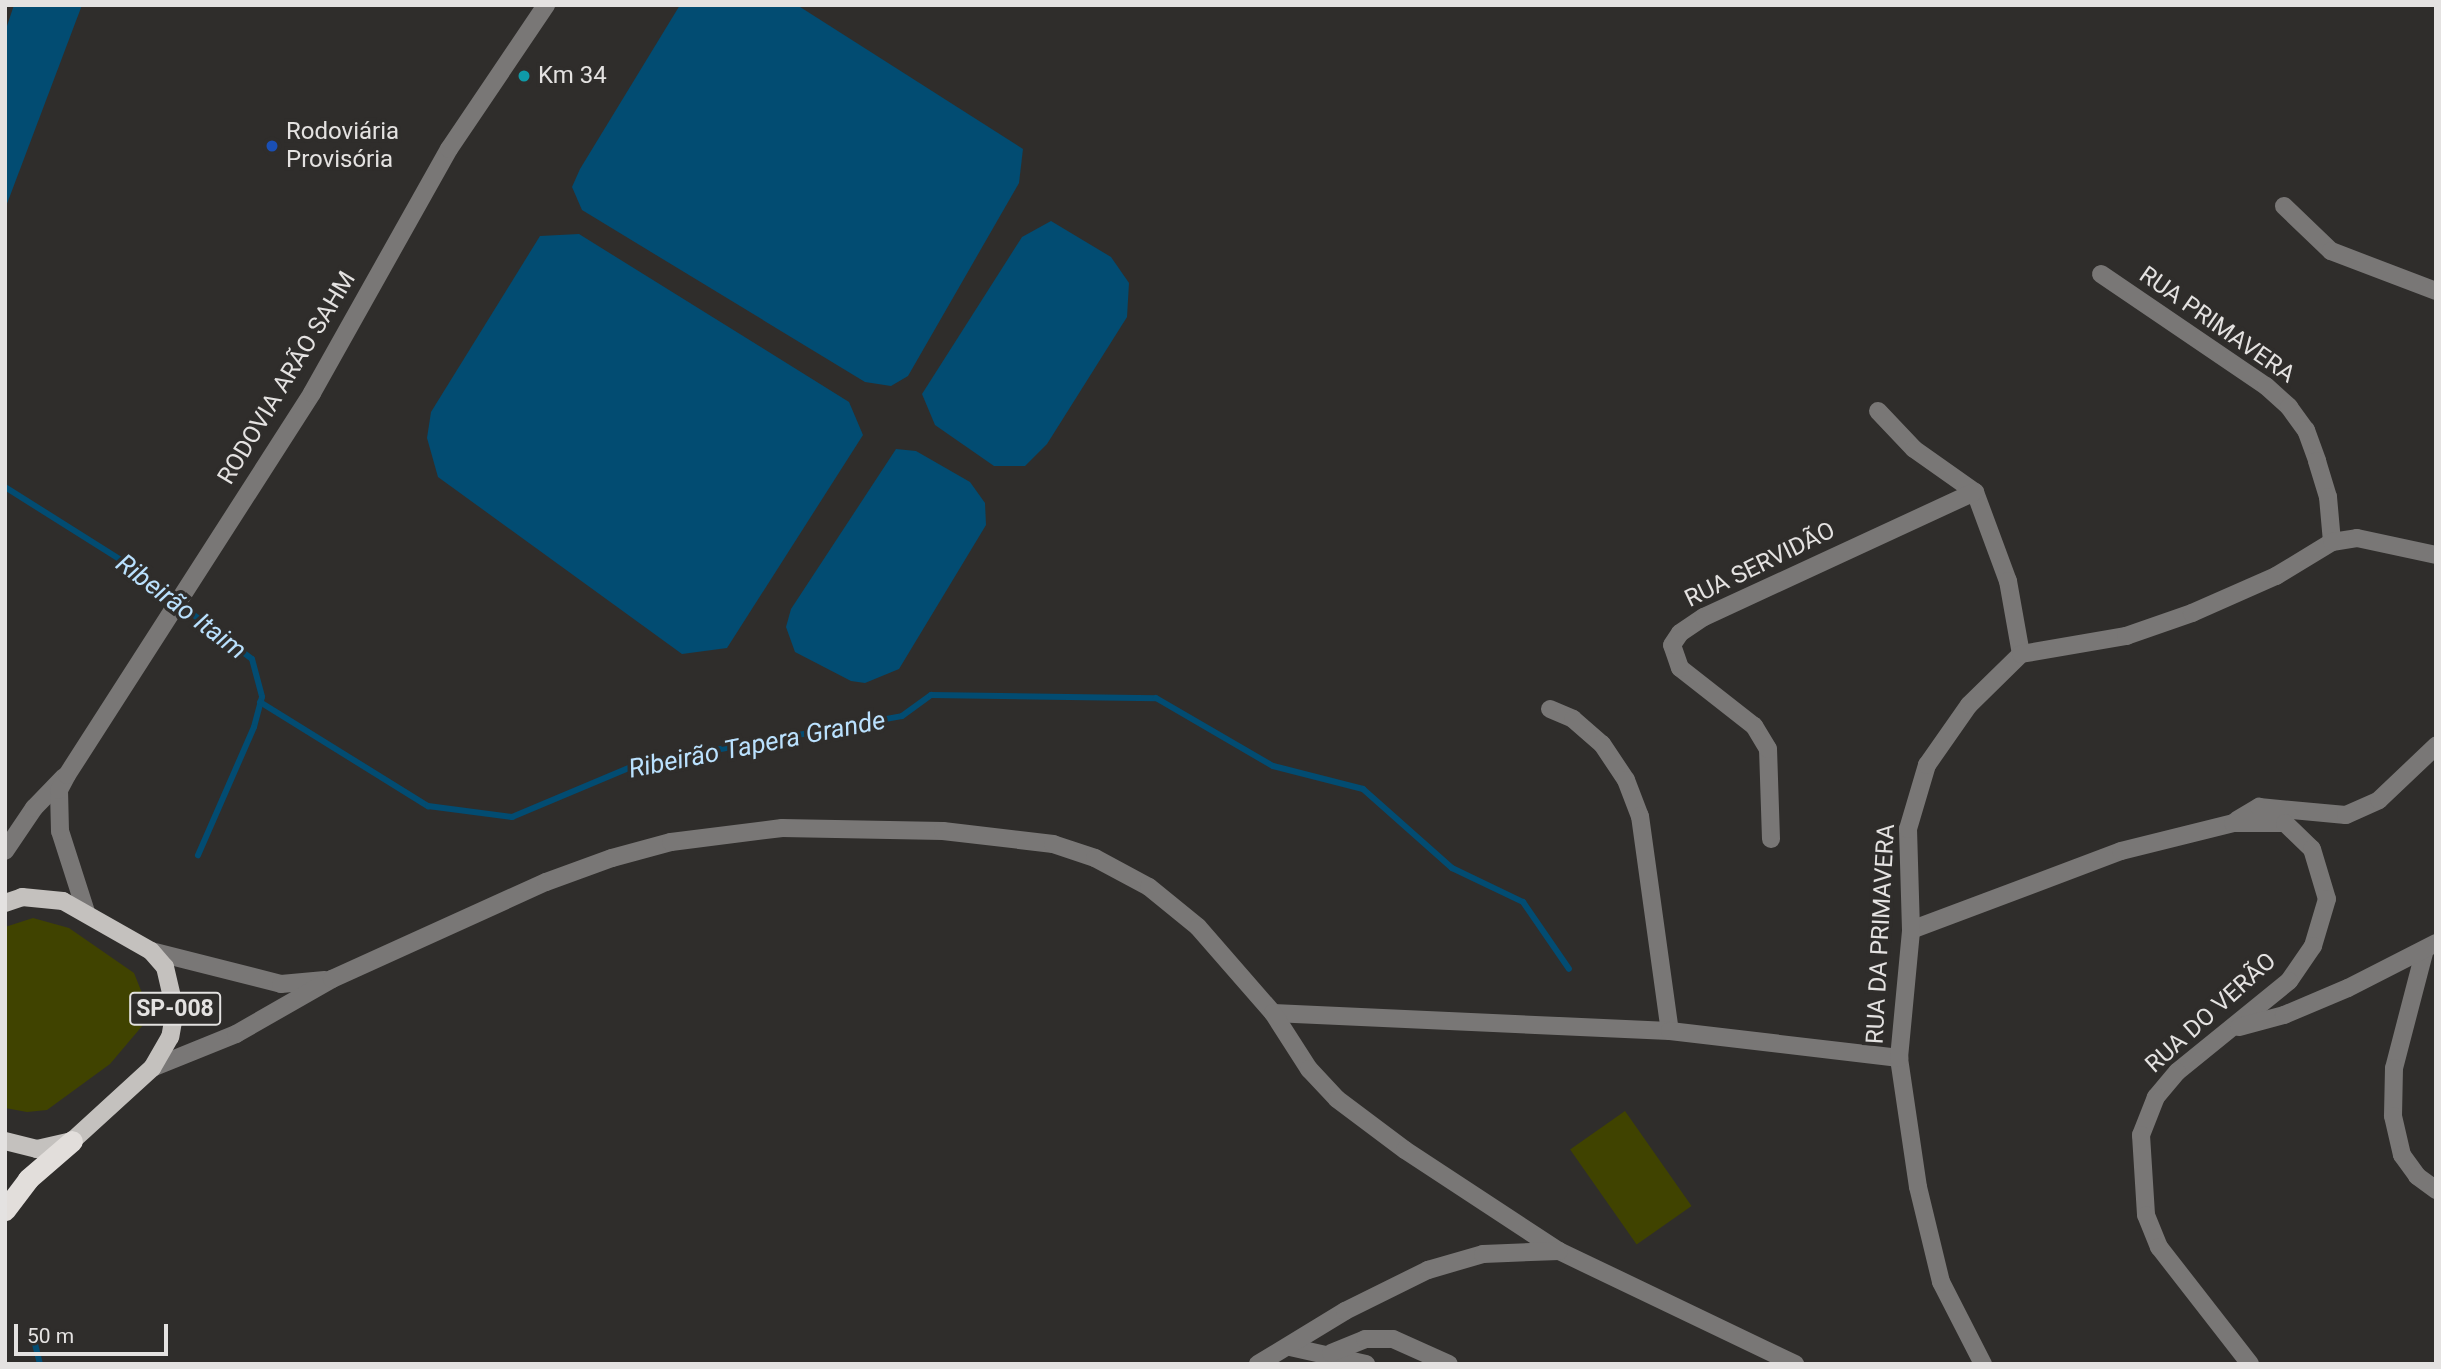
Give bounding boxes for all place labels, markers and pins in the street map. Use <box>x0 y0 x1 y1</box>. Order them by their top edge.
place label: Km 34 <box>538 62 607 90</box>
marker: Km 34 <box>516 68 532 84</box>
place label: Rodoviária Provisória <box>286 118 399 174</box>
marker: Rodoviária Provisória <box>264 138 280 154</box>

